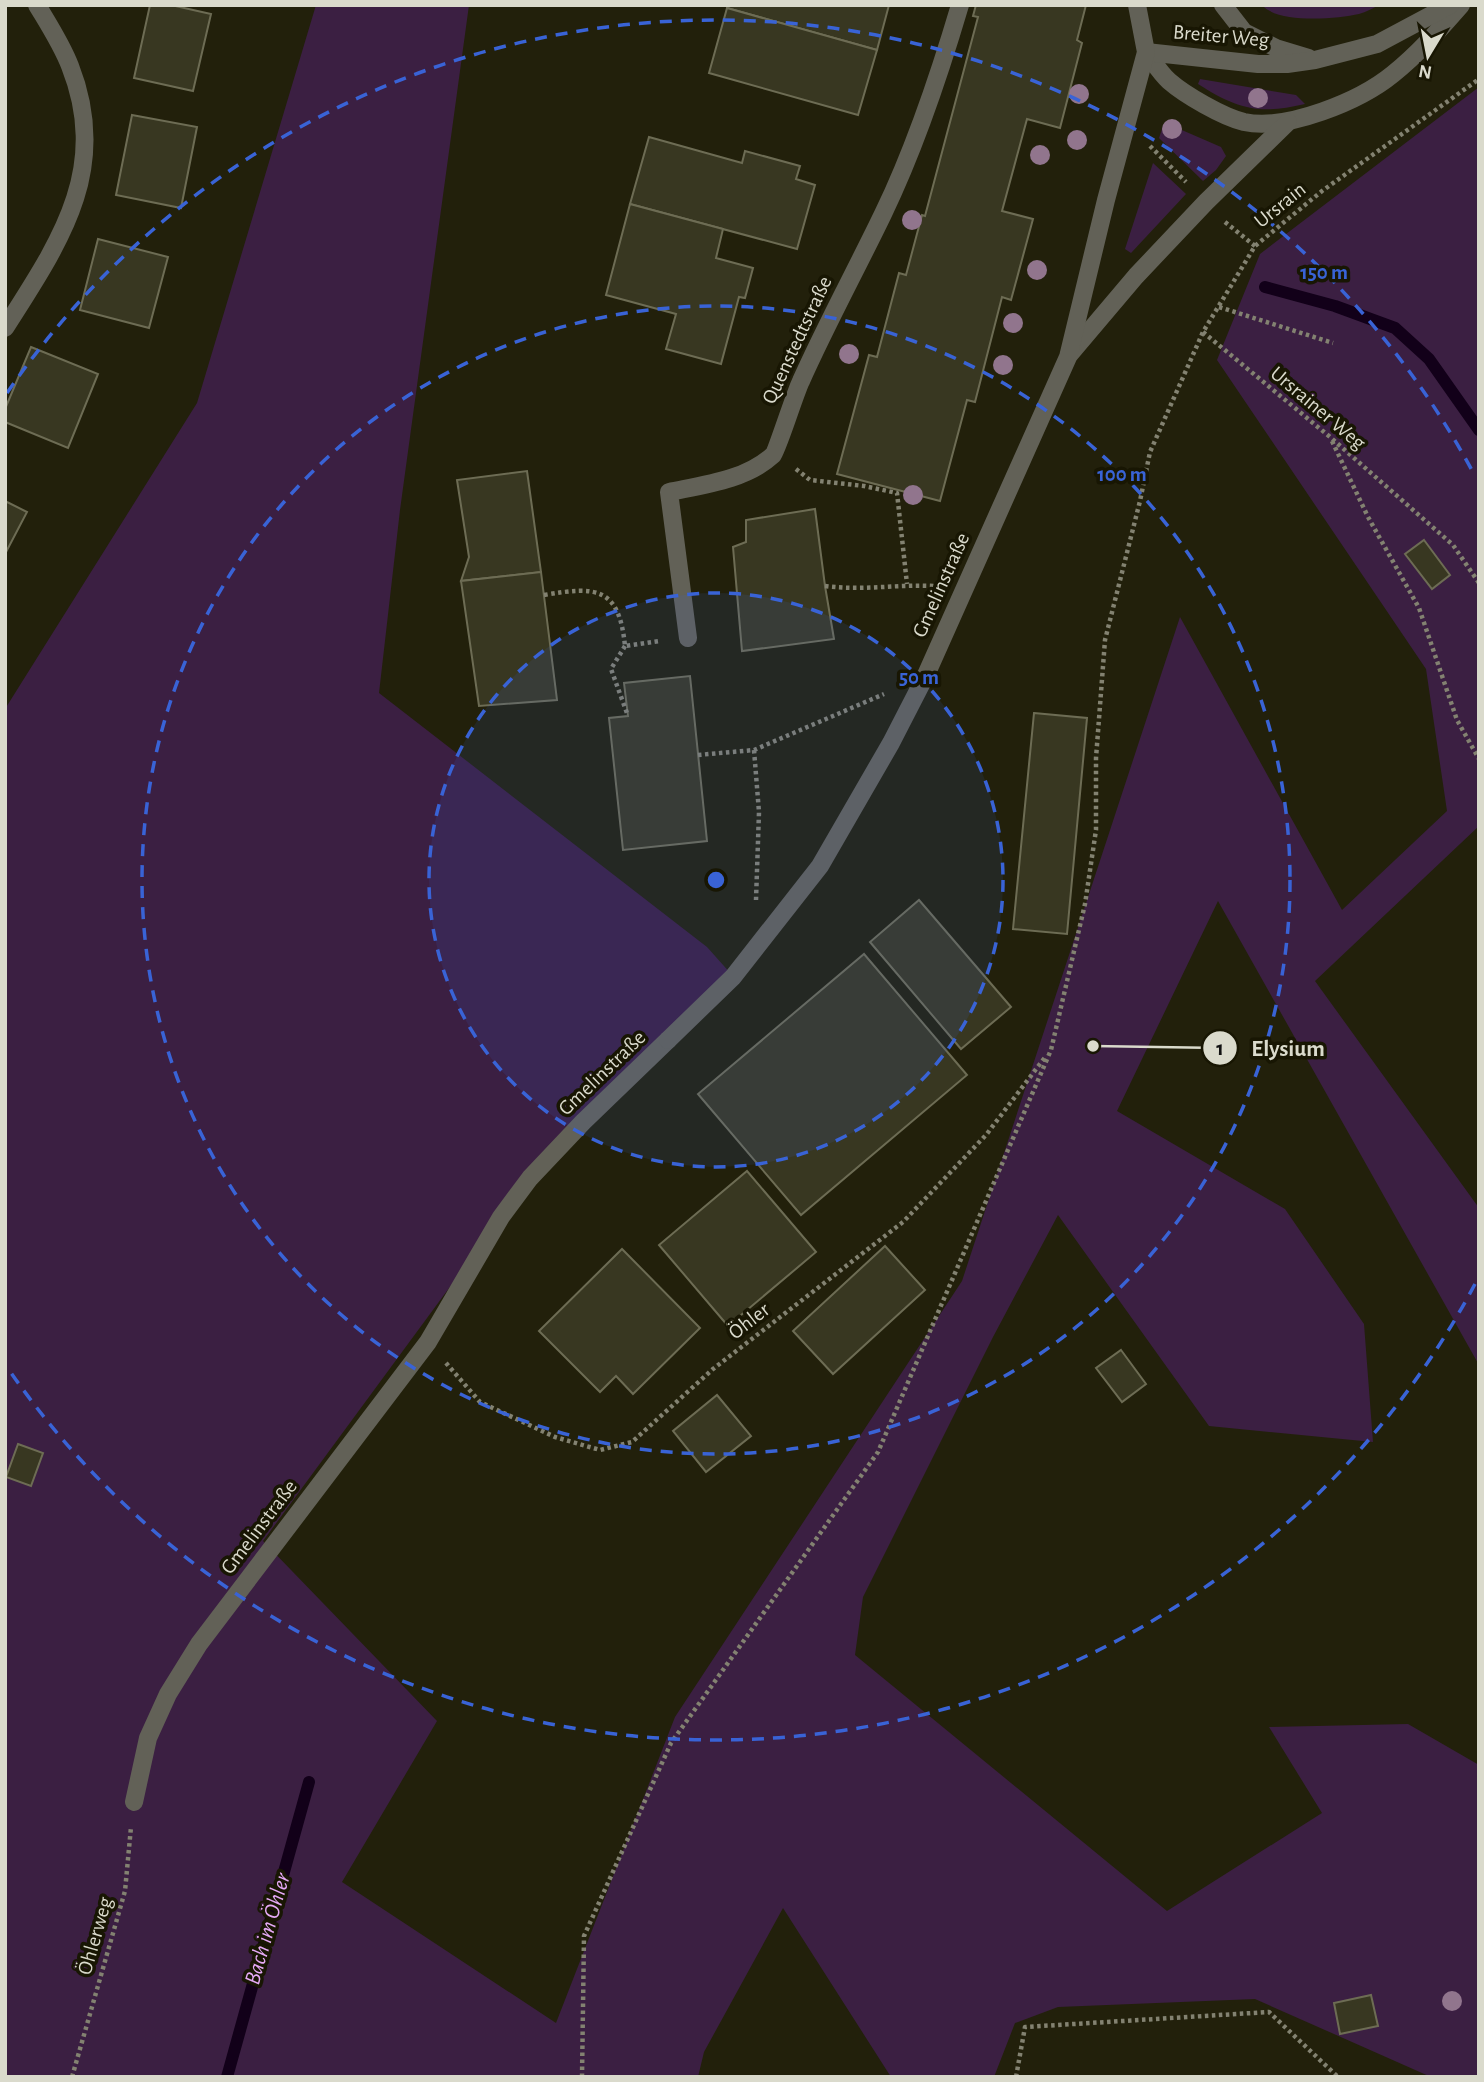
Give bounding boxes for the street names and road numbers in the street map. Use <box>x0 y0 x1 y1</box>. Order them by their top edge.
street label: Breiter Weg <box>1172 21 1271 51</box>
street label: Ursrain <box>1250 178 1310 232</box>
street label: Quenstedtstraße <box>758 273 836 407</box>
street label: Ursrainer Weg <box>1266 362 1370 454</box>
street label: Gmelinstraße <box>909 530 973 640</box>
street label: Gmelinstraße <box>554 1027 650 1119</box>
street label: Öhler <box>724 1298 774 1343</box>
street label: Gmelinstraße <box>217 1476 301 1578</box>
street label: Öhlerweg <box>73 1894 116 1977</box>

